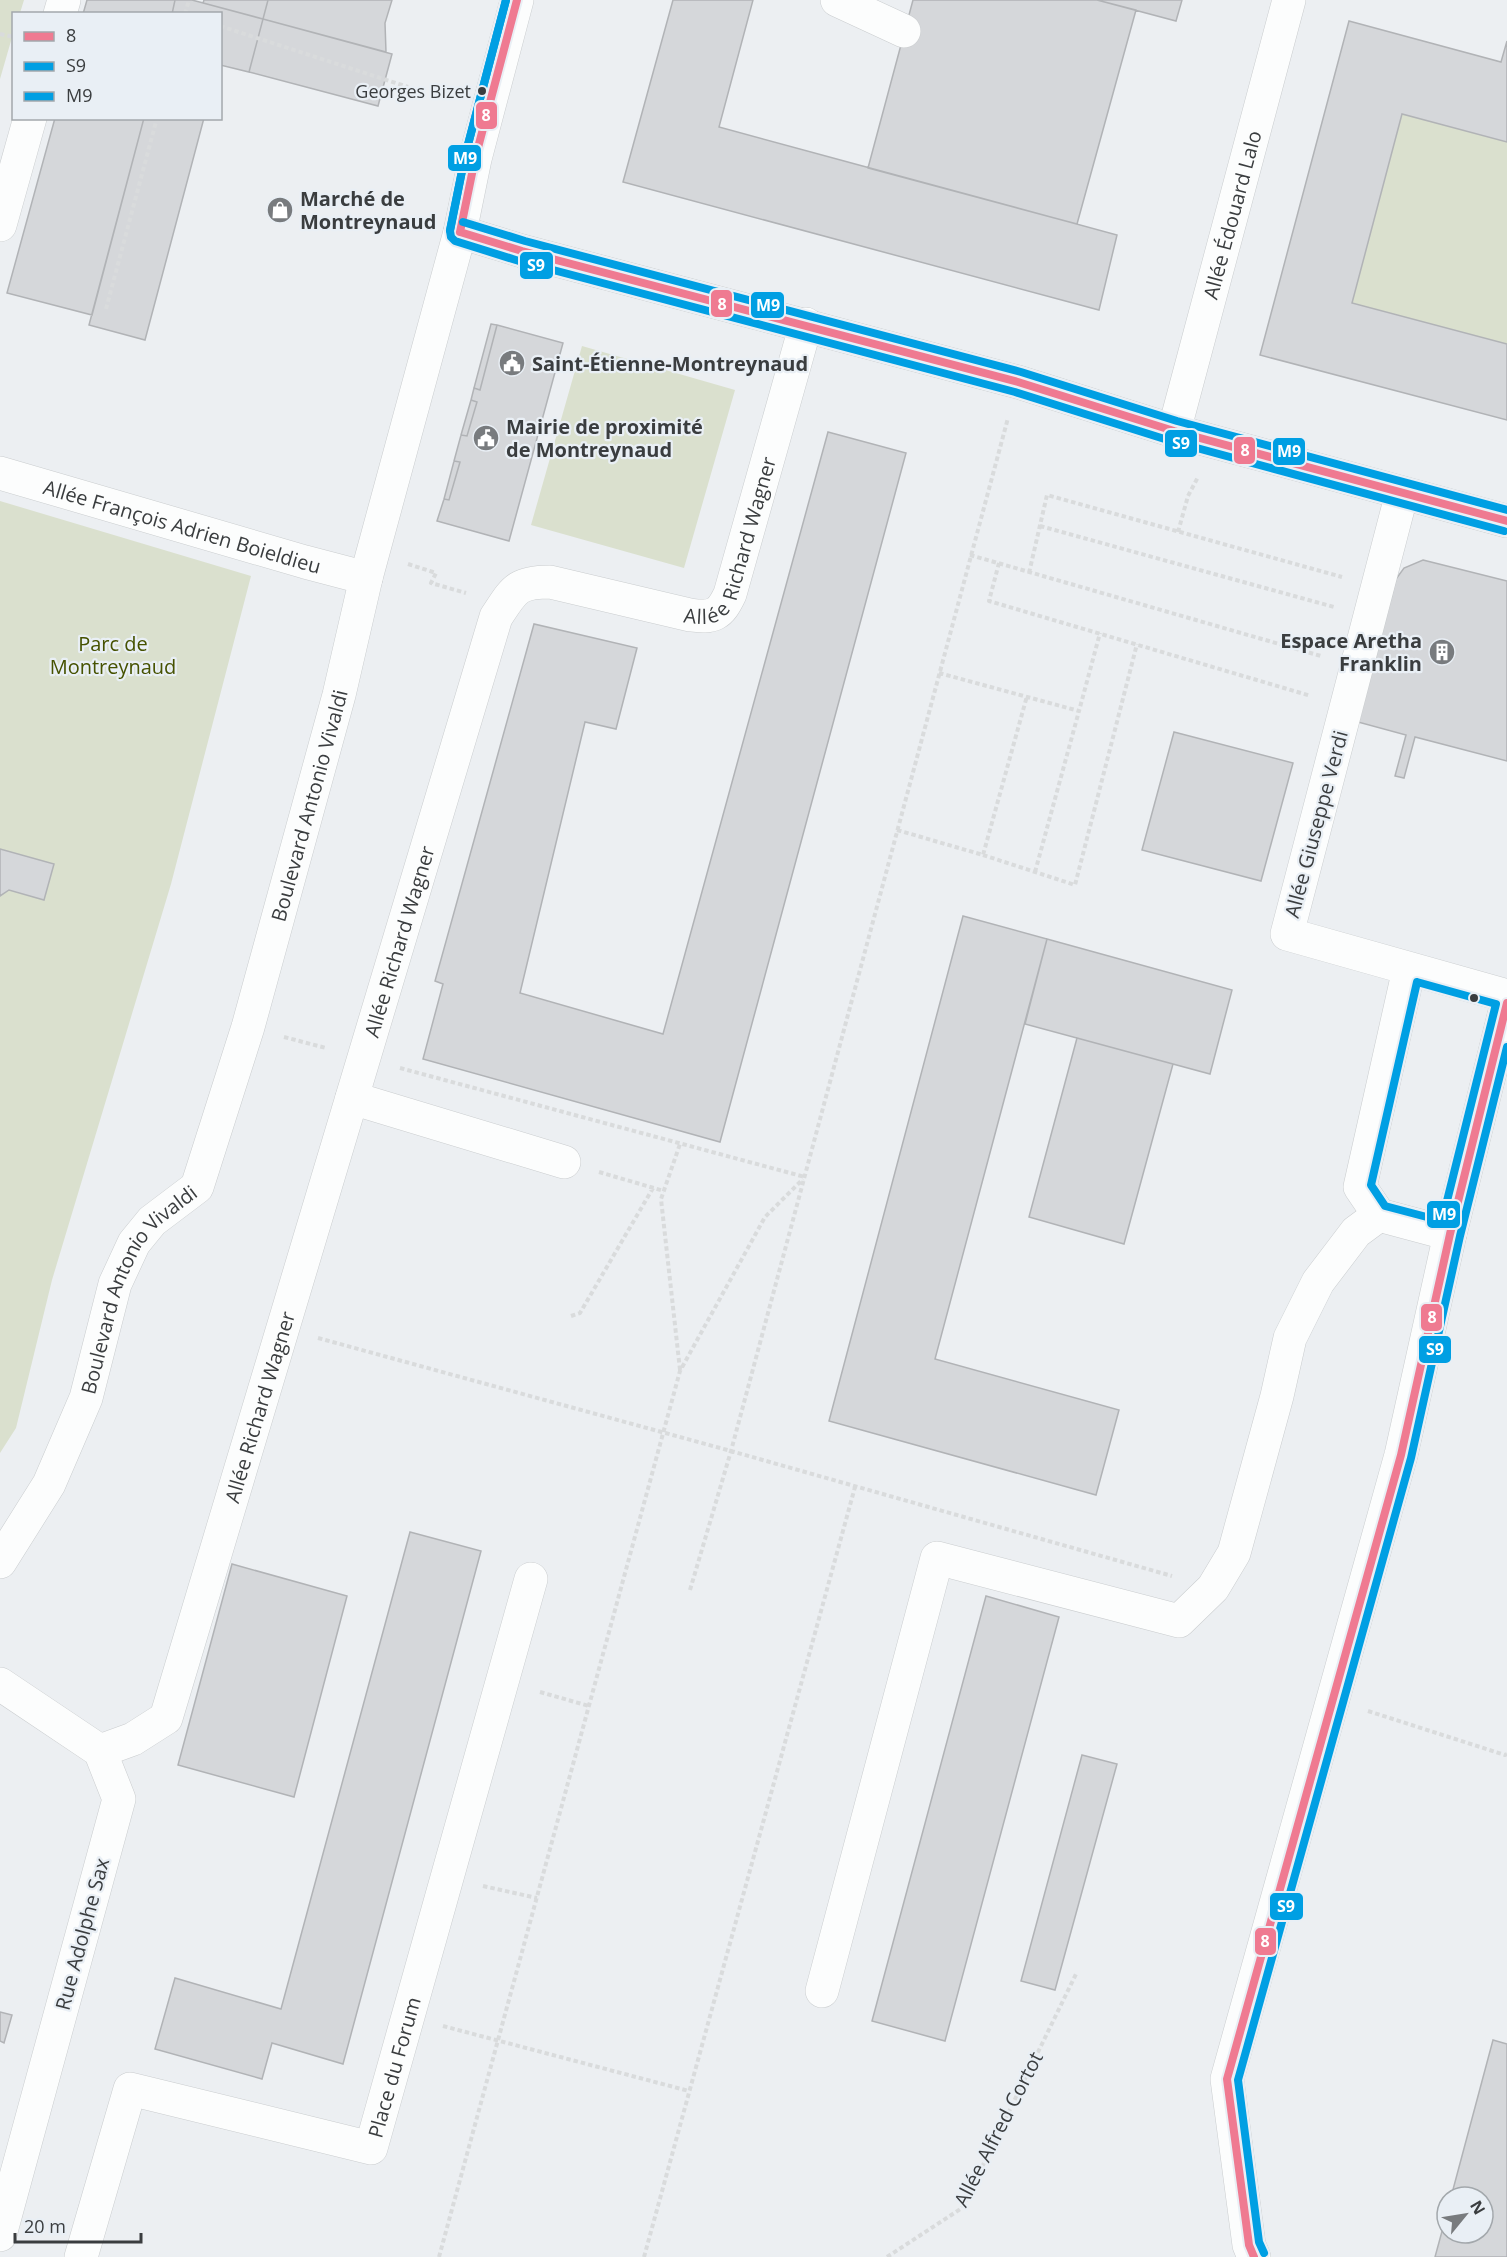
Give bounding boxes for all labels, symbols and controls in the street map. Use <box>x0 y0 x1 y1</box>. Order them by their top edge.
legend <box>12 12 222 120</box>
text: 8 <box>66 23 76 47</box>
text: S9 <box>66 53 86 77</box>
place label: Georges Bizet <box>355 79 471 103</box>
text: M9 <box>66 83 92 107</box>
marker: Georges Bizet <box>476 85 488 97</box>
line badge: 8 <box>475 101 498 130</box>
text: 8 <box>481 104 491 126</box>
street label: Allée Édouard Lalo <box>1196 127 1267 302</box>
line badge: M9 <box>447 144 482 172</box>
text: M9 <box>453 147 477 169</box>
place label: Marché de Montreynaud <box>300 185 436 235</box>
shop icon: Marché de Montreynaud <box>265 195 295 225</box>
line badge: S9 <box>519 251 554 280</box>
text: S9 <box>527 254 545 276</box>
line badge: 8 <box>710 289 733 318</box>
line badge: M9 <box>750 291 785 319</box>
text: 8 <box>717 293 727 315</box>
text: M9 <box>756 294 780 316</box>
public building icon: Saint-Étienne-Montreynaud <box>497 348 527 378</box>
place label: Saint-Étienne-Montreynaud <box>532 350 808 377</box>
place label: Mairie de proximité de Montreynaud <box>506 413 703 463</box>
public building icon: Mairie de proximité de Montreynaud <box>471 423 501 453</box>
line badge: S9 <box>1164 429 1198 458</box>
text: S9 <box>1172 432 1190 454</box>
line badge: 8 <box>1233 436 1256 465</box>
line badge: M9 <box>1272 437 1306 466</box>
text: 8 <box>1240 439 1250 461</box>
text: M9 <box>1277 440 1301 462</box>
street label: Allée Richard Wagner <box>682 454 782 630</box>
street label: Allée François Adrien Boieldieu <box>40 473 324 579</box>
place label: Espace Aretha Franklin <box>1280 627 1422 677</box>
park label: Parc de Montreynaud <box>50 630 176 680</box>
building icon: Espace Aretha Franklin <box>1427 637 1457 667</box>
street label: Boulevard Antonio Vivaldi <box>264 687 353 925</box>
street label: Allée Giuseppe Verdi <box>1278 728 1354 920</box>
street label: Allée Richard Wagner <box>357 842 440 1040</box>
unlabelled marker <box>1468 992 1480 1004</box>
street label: Boulevard Antonio Vivaldi <box>74 1178 202 1397</box>
line badge: M9 <box>1426 1200 1461 1229</box>
text: M9 <box>1432 1203 1456 1225</box>
line badge: 8 <box>1420 1303 1443 1332</box>
text: 8 <box>1427 1306 1437 1328</box>
street label: Allée Richard Wagner <box>218 1308 301 1506</box>
line badge: S9 <box>1418 1335 1452 1364</box>
text: S9 <box>1426 1338 1444 1360</box>
street label: Rue Adolphe Sax <box>49 1854 115 2013</box>
line badge: S9 <box>1269 1892 1304 1921</box>
text: S9 <box>1277 1895 1295 1917</box>
line badge: 8 <box>1254 1927 1277 1956</box>
text: 8 <box>1260 1930 1270 1952</box>
street label: Place du Forum <box>361 1994 426 2141</box>
street label: Allée Alfred Cortot <box>947 2047 1049 2211</box>
north arrow <box>1435 2185 1495 2245</box>
text: N <box>1465 2196 1491 2219</box>
scale bar <box>15 2206 141 2244</box>
text: 20 m <box>24 2214 66 2238</box>

